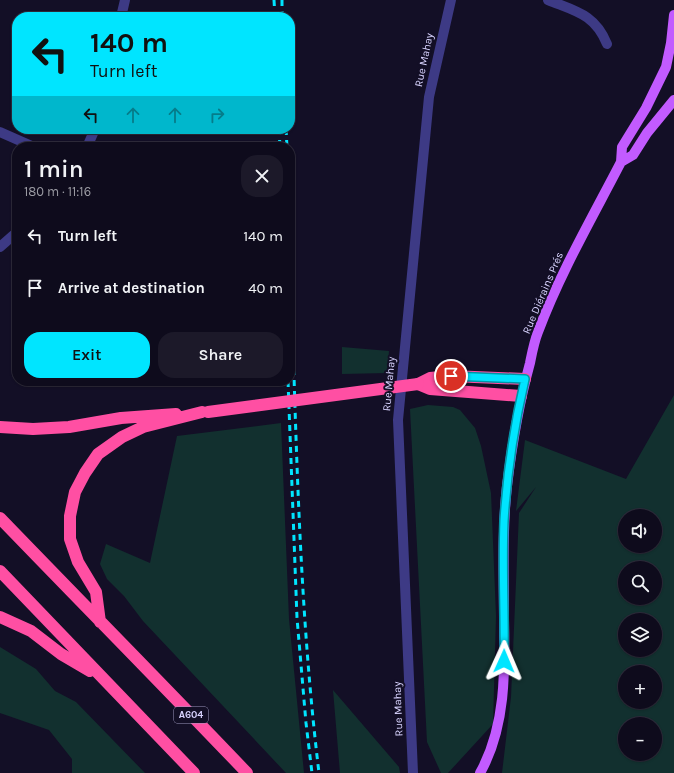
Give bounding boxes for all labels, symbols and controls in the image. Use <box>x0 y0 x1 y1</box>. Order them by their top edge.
text: 140 m <box>90 26 168 59</box>
icon: left <box>24 28 76 80</box>
street label: Rue Mahay <box>412 32 436 88</box>
text: Turn left <box>90 60 158 82</box>
icon: left <box>80 104 102 126</box>
icon: ahead <box>122 104 144 126</box>
icon: ahead <box>164 104 186 126</box>
icon: right <box>206 104 228 126</box>
text: 1 min <box>24 155 84 183</box>
button: close <box>241 155 283 197</box>
text: 180 m · 11:16 <box>24 184 91 199</box>
icon: left <box>24 225 46 247</box>
text: Turn left <box>58 227 117 245</box>
text: 140 m <box>243 227 283 245</box>
street label: Rue Diérains Prés <box>520 250 566 336</box>
icon: arrive <box>24 277 46 299</box>
text: Arrive at destination <box>58 279 205 297</box>
text: 40 m <box>248 279 283 297</box>
button: Exit <box>24 332 150 378</box>
button: Share <box>158 332 283 378</box>
street label: Rue Mahay <box>380 356 398 412</box>
pin <box>434 359 468 393</box>
icon: arrive <box>440 365 462 387</box>
map controls <box>618 509 662 761</box>
button: sound <box>618 509 662 553</box>
button: search <box>618 561 662 605</box>
button: layers <box>618 613 662 657</box>
position arrow <box>483 640 525 682</box>
button: + <box>618 665 662 709</box>
street label: Rue Mahay <box>391 681 405 737</box>
road number: A604 <box>174 707 208 723</box>
button: − <box>618 717 662 761</box>

